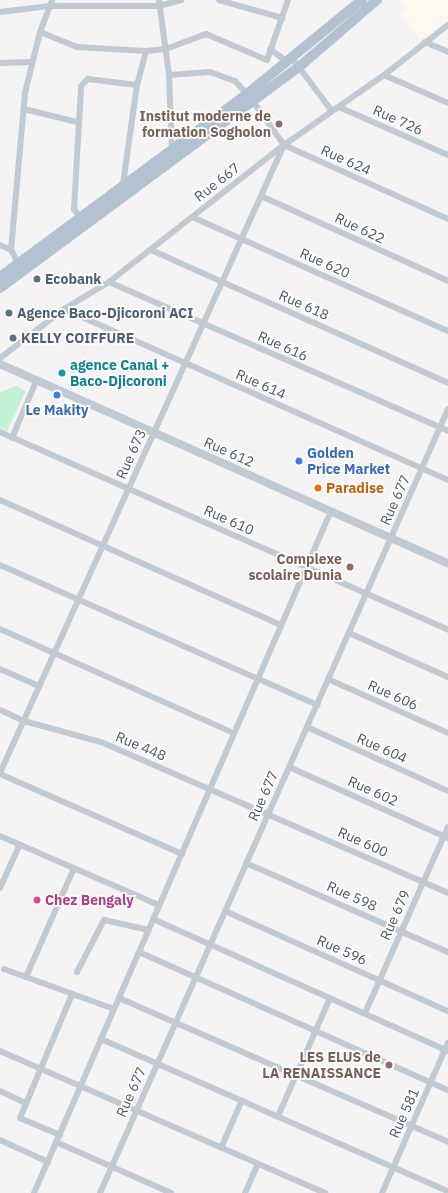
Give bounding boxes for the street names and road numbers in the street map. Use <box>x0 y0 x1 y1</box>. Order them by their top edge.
street label: Rue 726 <box>370 102 426 138</box>
street label: Rue 624 <box>318 142 374 178</box>
street label: Rue 667 <box>191 159 243 205</box>
street label: Rue 622 <box>332 209 388 247</box>
street label: Rue 620 <box>297 245 353 281</box>
street label: Rue 618 <box>276 287 332 323</box>
street label: Rue 616 <box>255 328 311 364</box>
street label: Rue 614 <box>233 366 289 402</box>
street label: Rue 673 <box>113 426 149 482</box>
street label: Rue 612 <box>201 434 257 470</box>
street label: Rue 677 <box>377 472 413 528</box>
street label: Rue 610 <box>201 502 257 538</box>
street label: Rue 606 <box>365 677 421 713</box>
street label: Rue 448 <box>113 728 169 764</box>
street label: Rue 604 <box>354 730 410 766</box>
street label: Rue 677 <box>245 768 281 824</box>
street label: Rue 602 <box>345 773 401 809</box>
street label: Rue 600 <box>335 824 391 860</box>
street label: Rue 598 <box>324 878 380 914</box>
street label: Rue 679 <box>377 887 413 943</box>
street label: Rue 596 <box>314 932 370 968</box>
street label: Rue 677 <box>113 1064 149 1120</box>
street label: Rue 581 <box>386 1085 422 1141</box>

